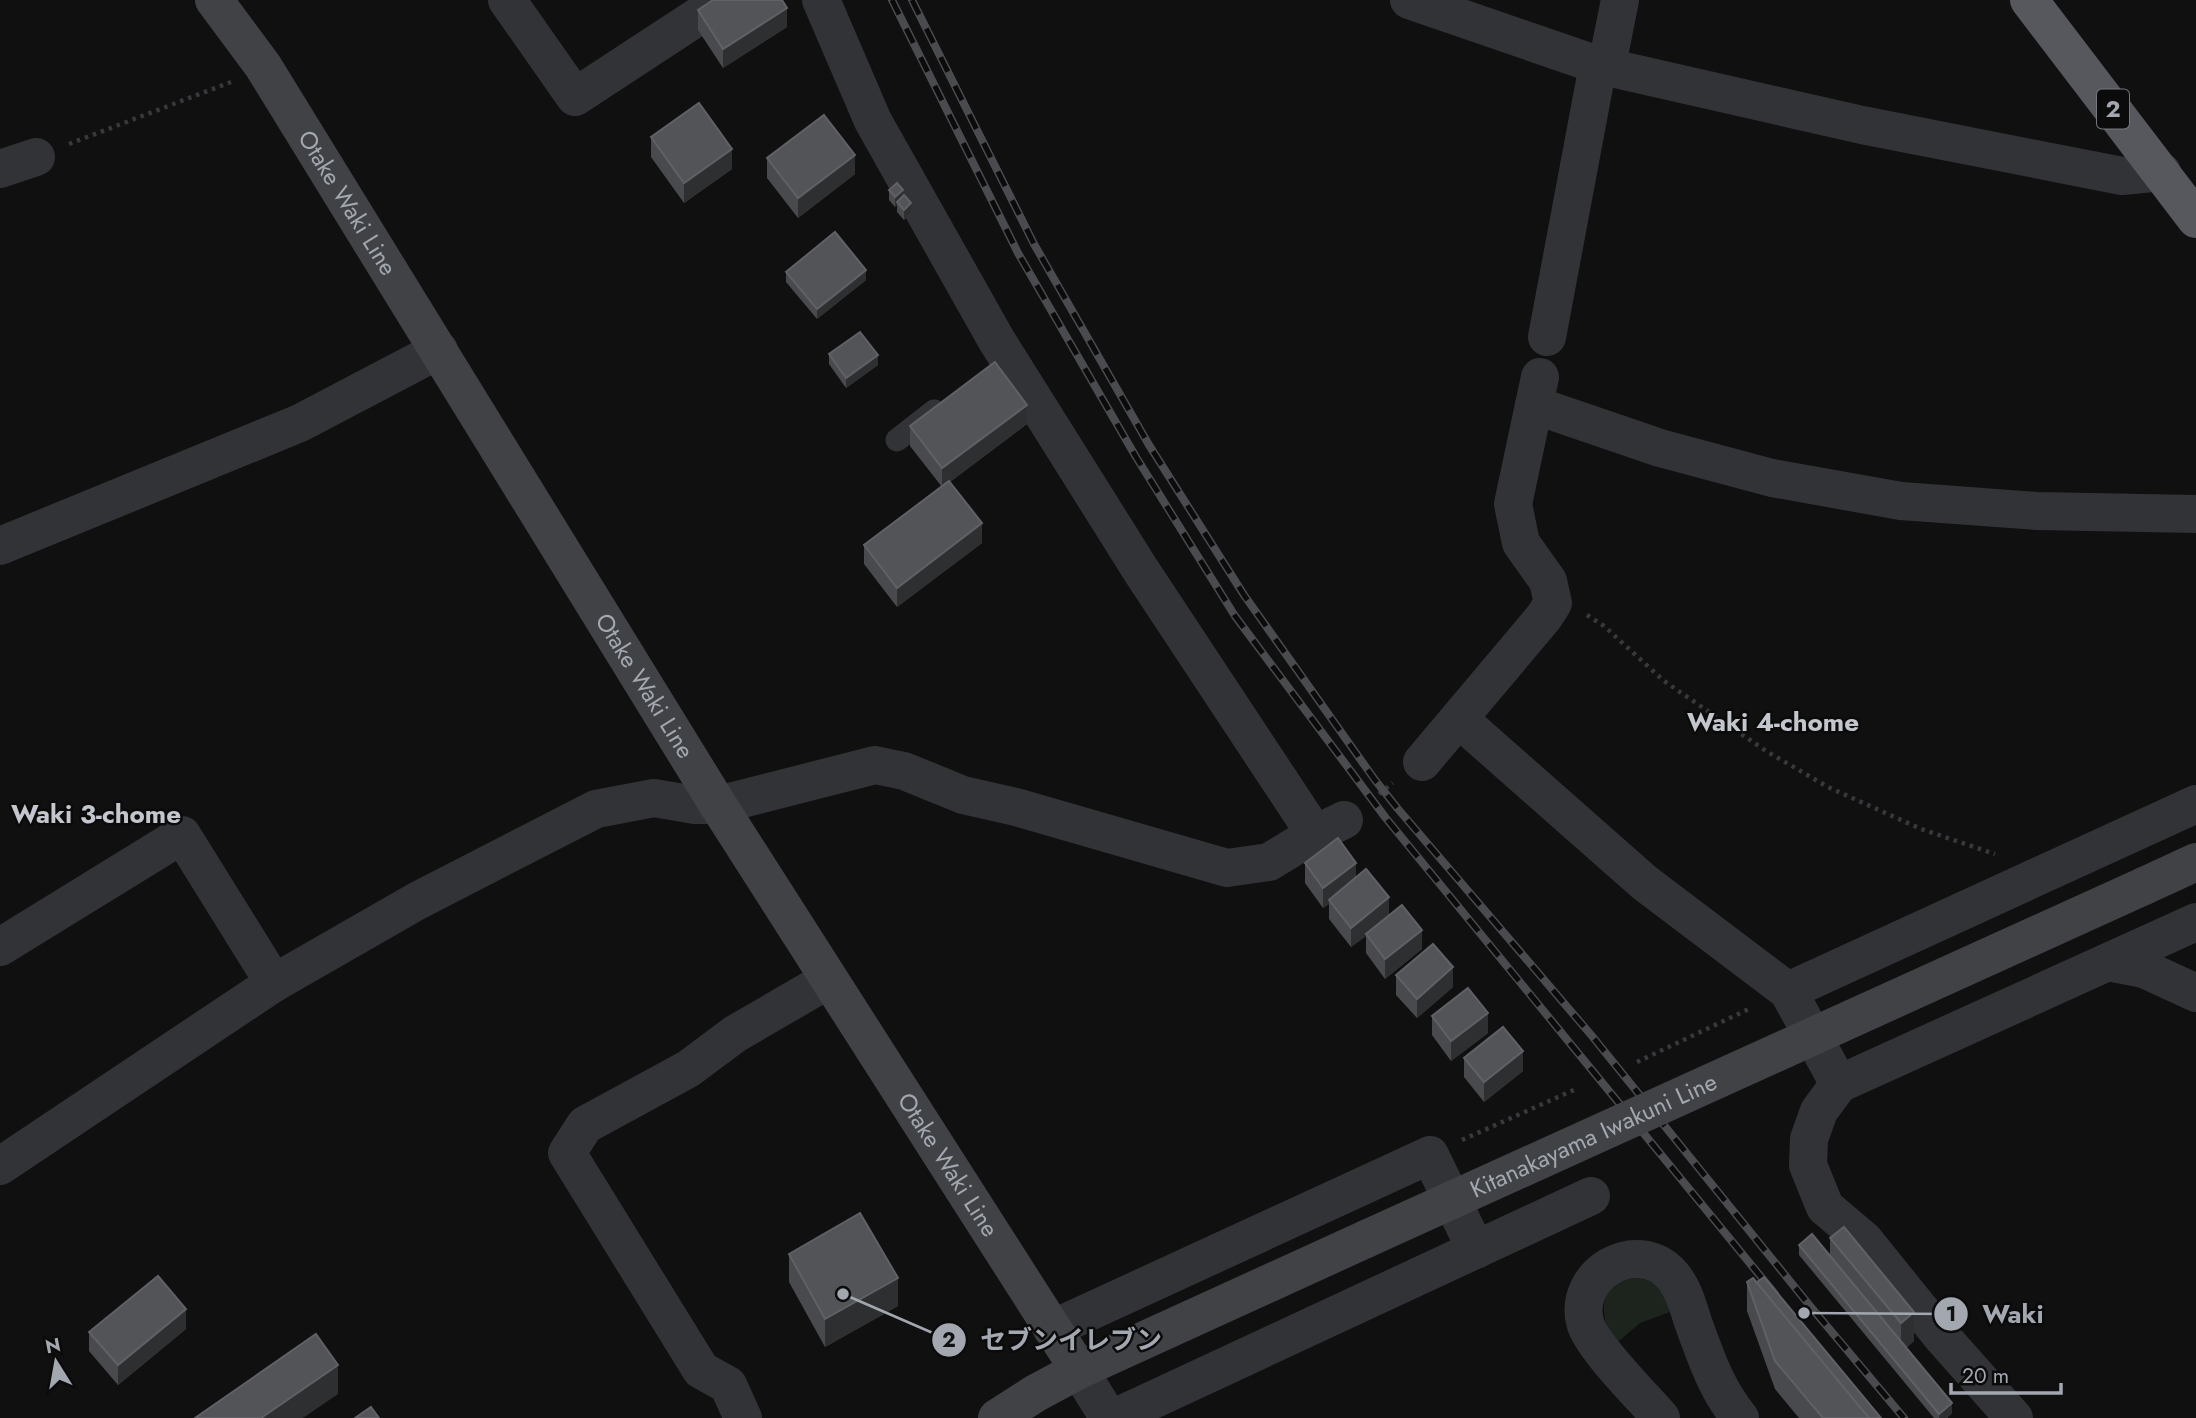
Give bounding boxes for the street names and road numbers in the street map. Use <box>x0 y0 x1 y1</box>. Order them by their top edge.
road number: 2 <box>2097 90 2129 128</box>
street label: Otake Waki Line <box>290 123 406 282</box>
street label: Otake Waki Line <box>587 606 703 765</box>
street label: Kitanakayama Iwakuni Line <box>1464 1064 1723 1206</box>
street label: Otake Waki Line <box>889 1086 1007 1243</box>

